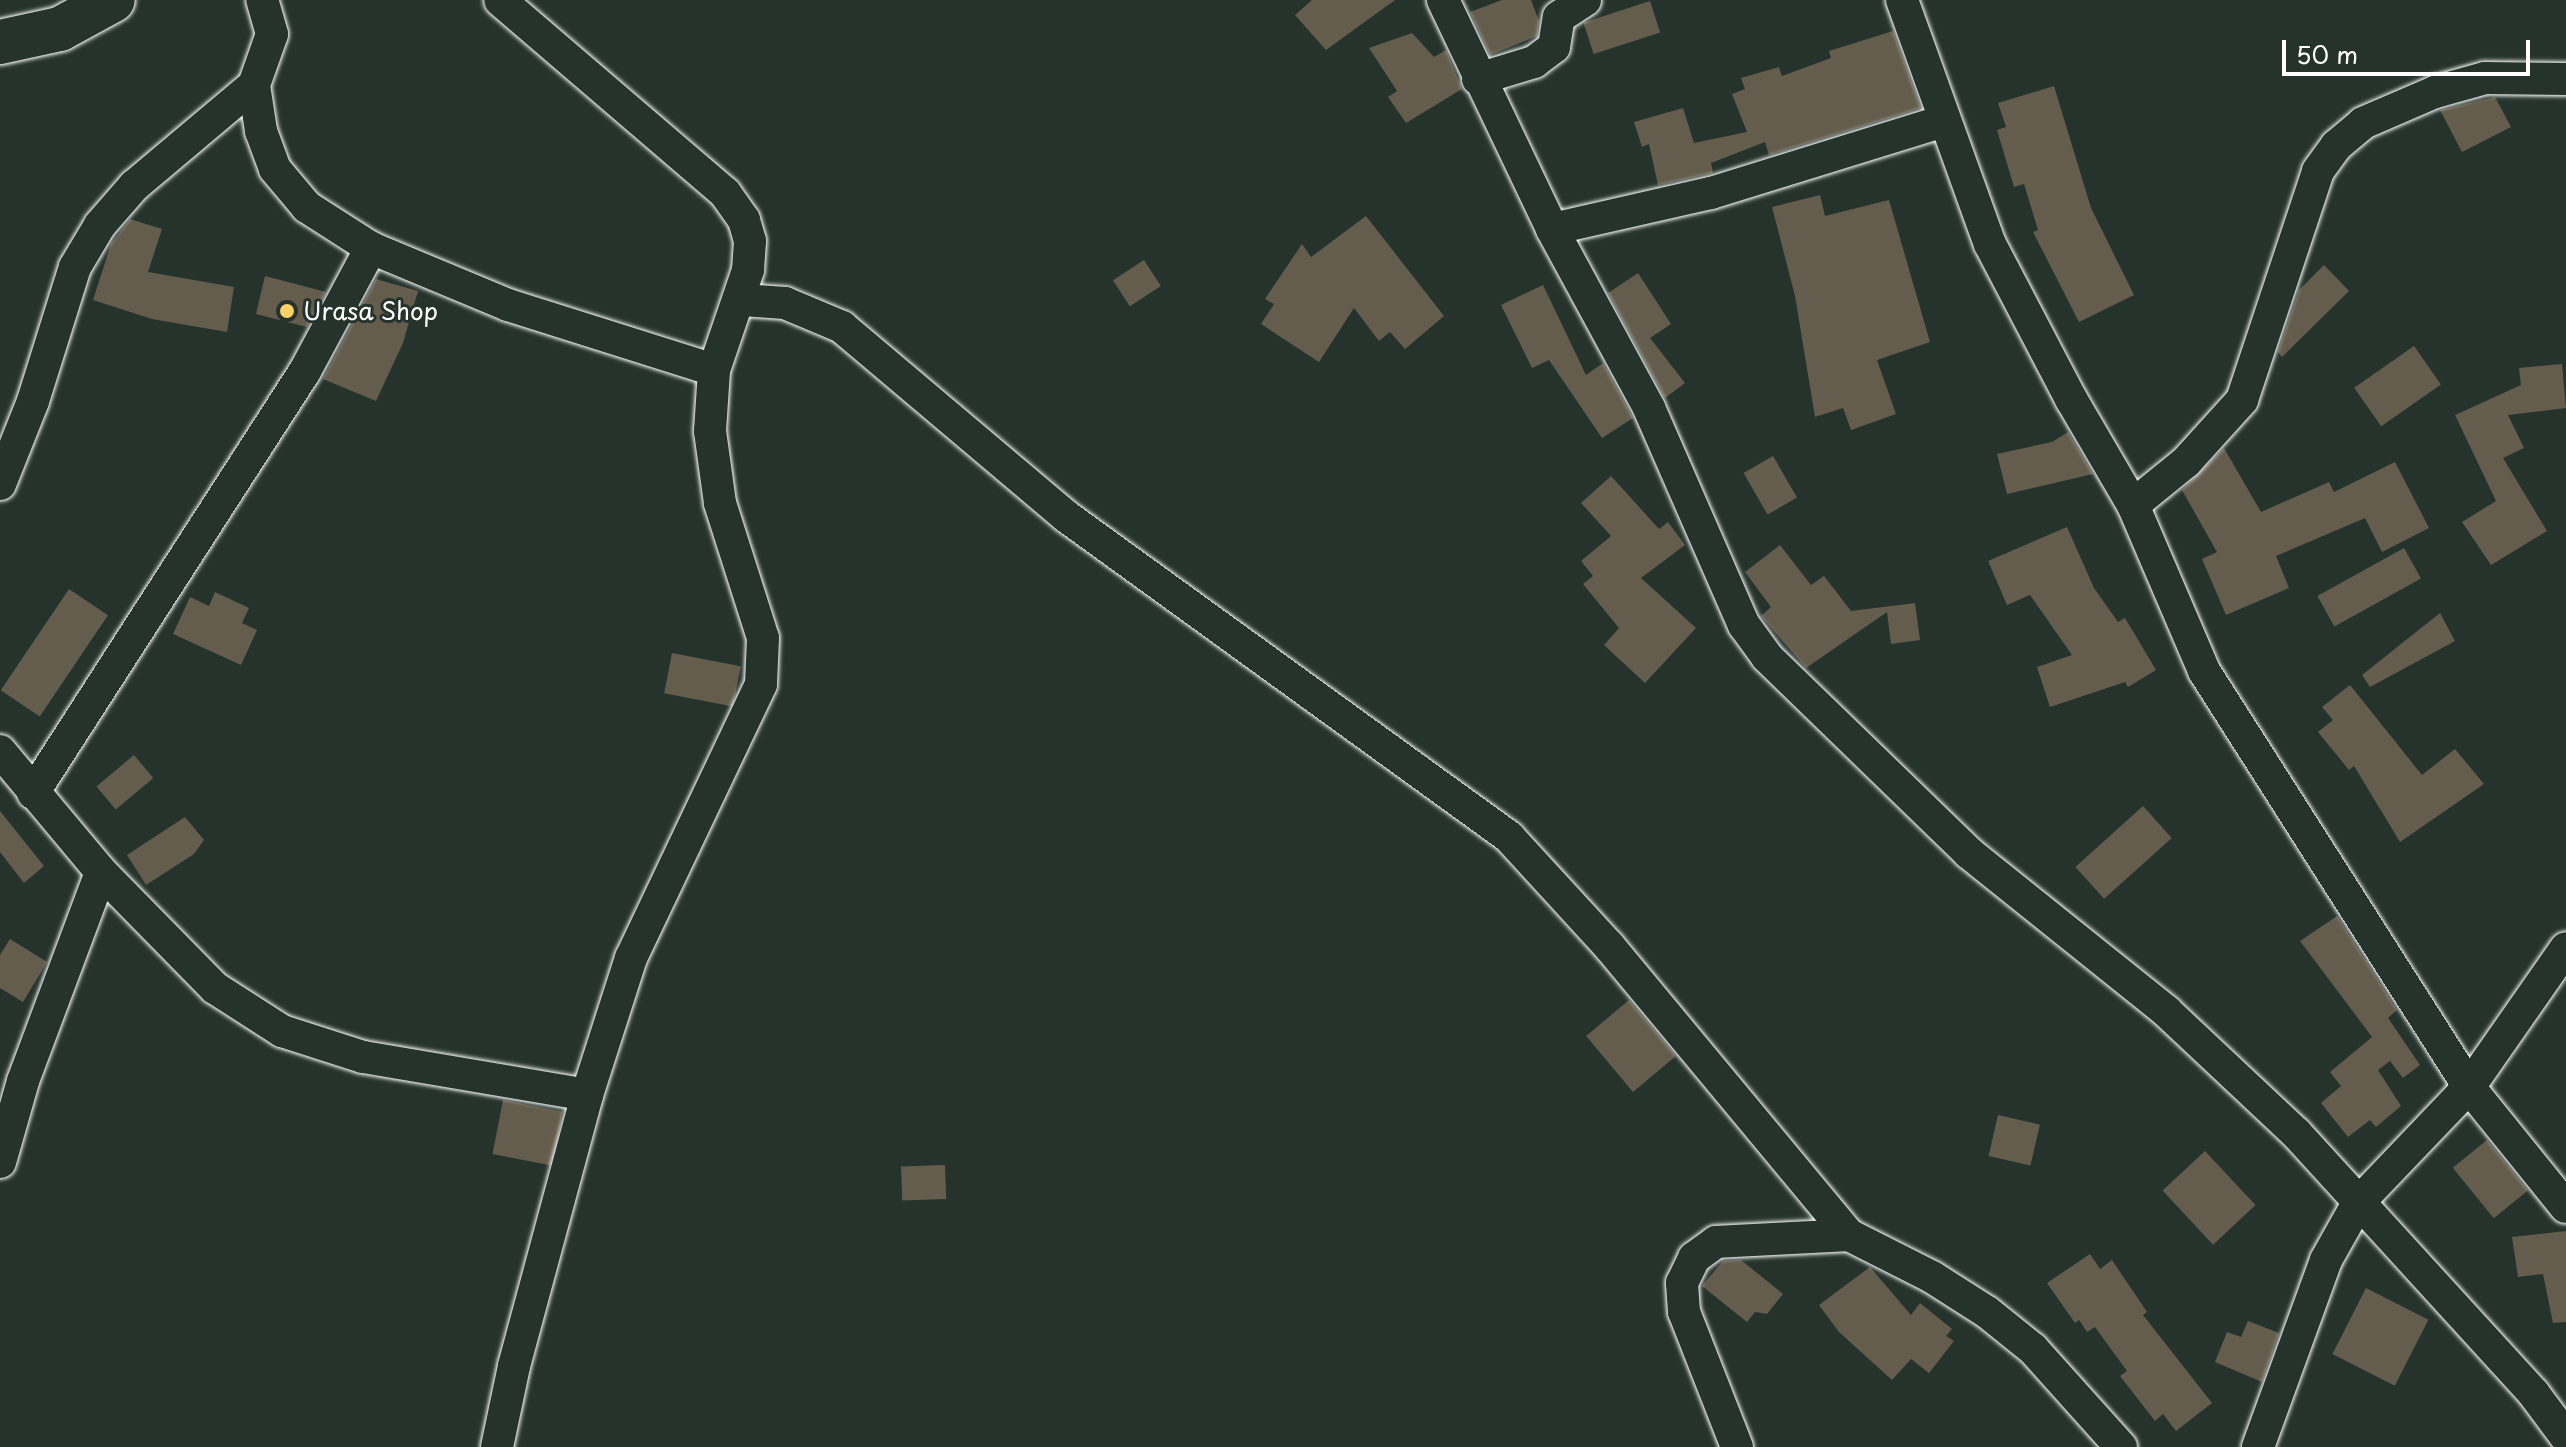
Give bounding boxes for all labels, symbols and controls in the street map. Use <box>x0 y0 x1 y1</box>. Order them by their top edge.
scale bar <box>2286 24 2534 74</box>
text: 50 m <box>2296 36 2358 72</box>
place label: Urasa Shop <box>303 297 438 325</box>
marker: Urasa Shop <box>278 302 296 320</box>

